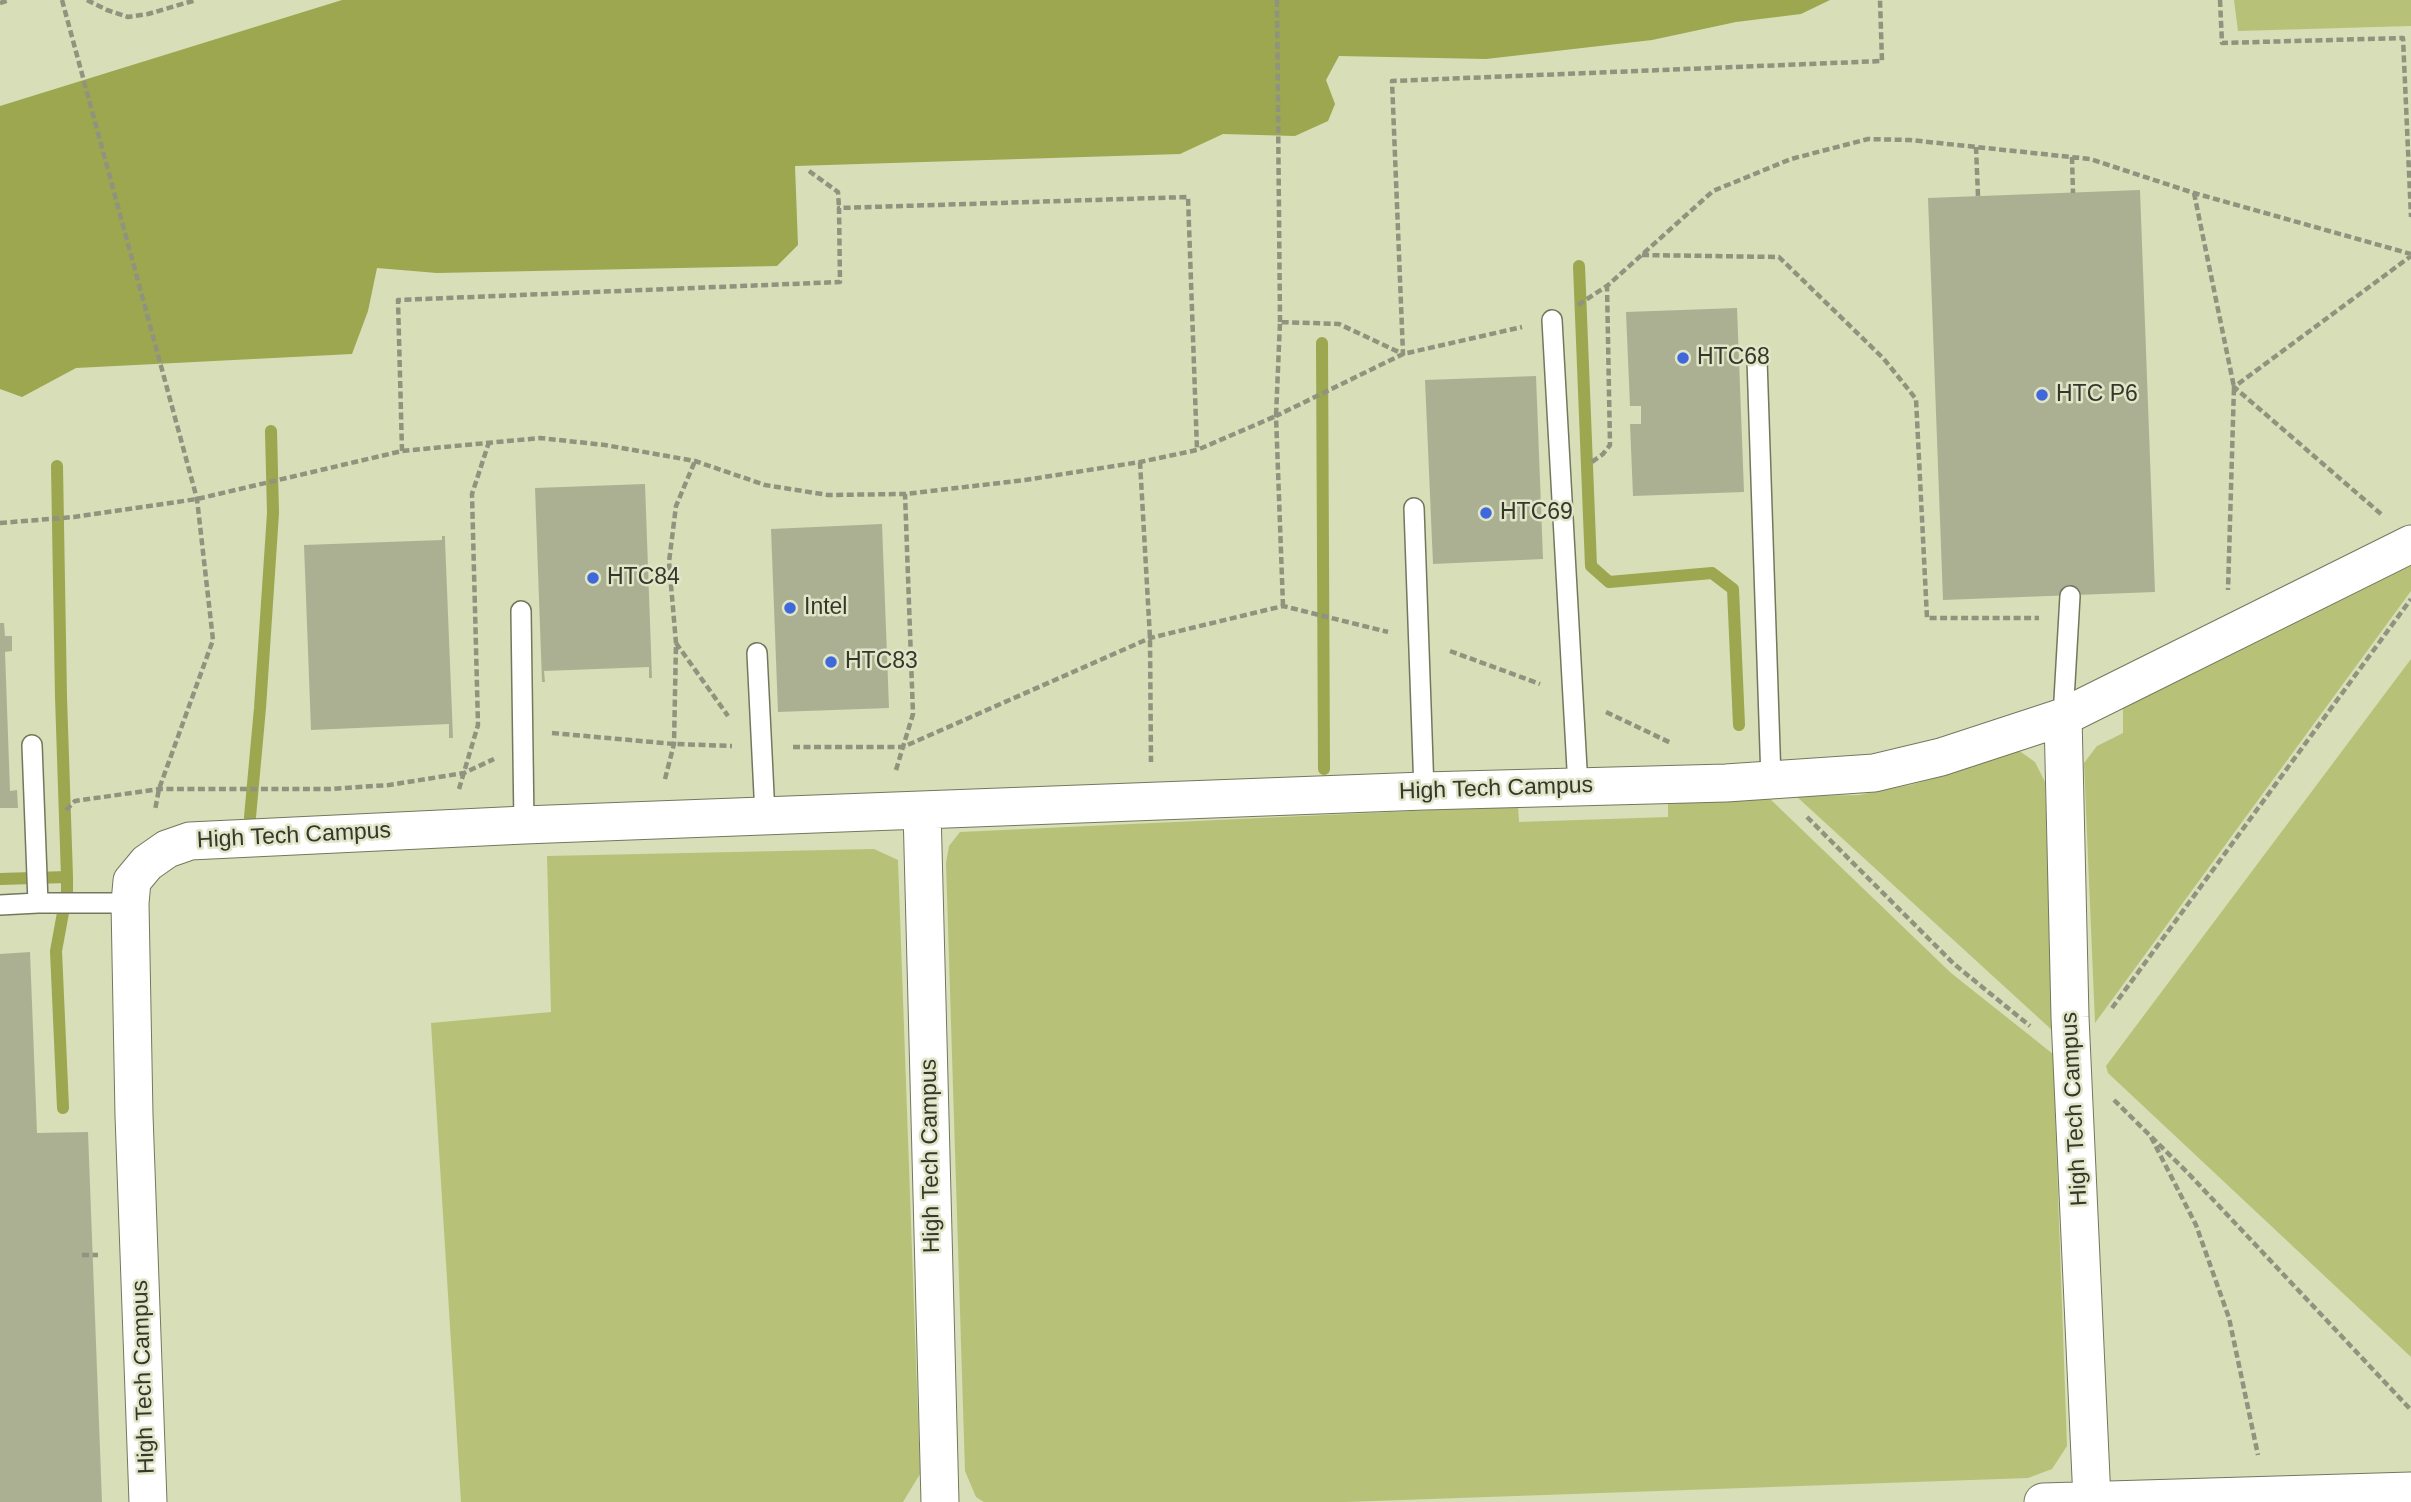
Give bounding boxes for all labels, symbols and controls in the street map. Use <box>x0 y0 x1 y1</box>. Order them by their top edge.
place label: HTC68 <box>1697 344 1770 372</box>
marker: HTC68 <box>1675 350 1691 366</box>
place label: HTC P6 <box>2056 381 2138 409</box>
marker: HTC P6 <box>2034 387 2050 403</box>
place label: HTC69 <box>1500 499 1573 527</box>
marker: HTC69 <box>1478 505 1494 521</box>
place label: HTC84 <box>607 564 680 592</box>
marker: HTC84 <box>585 570 601 586</box>
place label: Intel <box>804 594 847 622</box>
marker: Intel <box>782 600 798 616</box>
place label: HTC83 <box>845 648 918 676</box>
marker: HTC83 <box>823 654 839 670</box>
street label: High Tech Campus <box>1398 772 1594 806</box>
street label: High Tech Campus <box>196 817 392 855</box>
street label: High Tech Campus <box>2056 1011 2094 1207</box>
street label: High Tech Campus <box>916 1059 946 1253</box>
street label: High Tech Campus <box>127 1279 161 1475</box>

